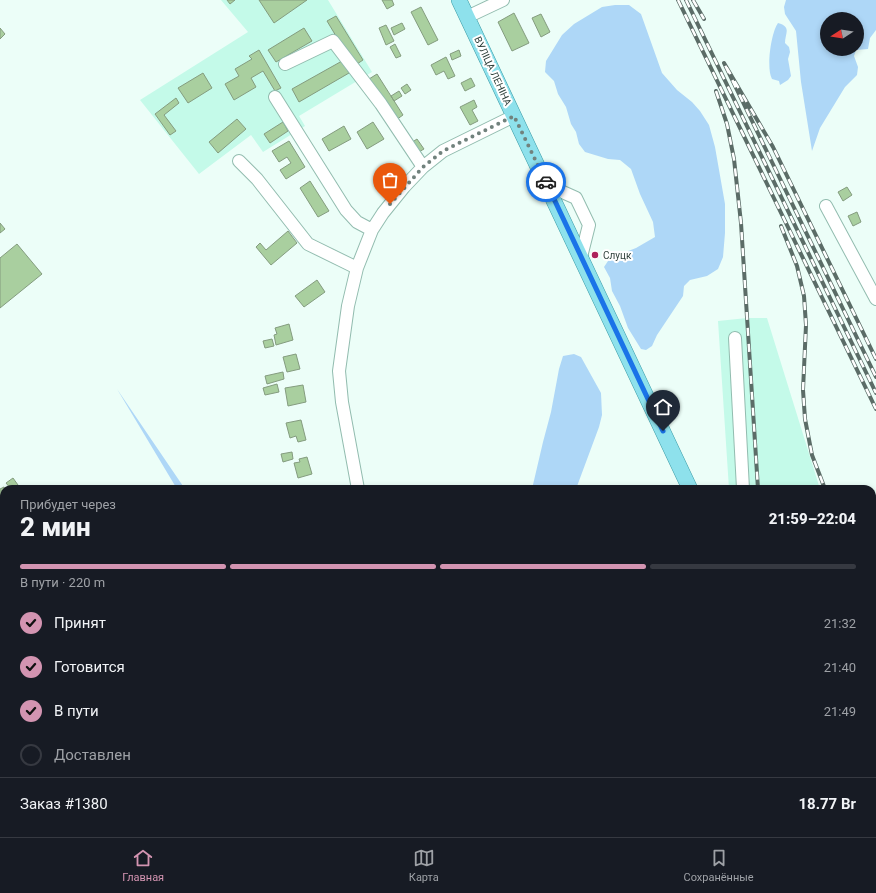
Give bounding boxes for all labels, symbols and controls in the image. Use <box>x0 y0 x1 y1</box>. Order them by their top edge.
north arrow <box>820 12 864 56</box>
map controls <box>820 12 864 56</box>
street label: ВУЛІЦА ЛЕНІНА <box>472 35 514 108</box>
courier <box>526 162 566 202</box>
pin <box>373 163 407 204</box>
icon: bag <box>379 169 401 191</box>
icon: car <box>535 171 557 193</box>
marker: Слуцк <box>590 250 600 260</box>
place label: Слуцк <box>603 250 632 261</box>
pin <box>646 390 680 431</box>
icon: home <box>652 396 674 418</box>
text: Прибудет через <box>20 497 116 512</box>
text: 21:59–22:04 <box>769 510 856 528</box>
text: 2 мин <box>20 512 91 542</box>
text: В пути · 220 m <box>20 575 105 590</box>
icon: check <box>20 612 42 634</box>
text: Принят <box>54 614 106 632</box>
text: 21:32 <box>824 616 856 631</box>
icon: check <box>20 656 42 678</box>
text: Готовится <box>54 658 125 676</box>
text: 21:40 <box>824 660 856 675</box>
icon: check <box>20 700 42 722</box>
text: В пути <box>54 702 99 720</box>
text: 21:49 <box>824 704 856 719</box>
text: Доставлен <box>54 746 131 764</box>
text: Заказ #1380 <box>20 795 108 813</box>
text: 18.77 Br <box>798 795 856 813</box>
tab: Главная <box>122 847 164 884</box>
tab: Карта <box>409 847 439 884</box>
tab: Сохранённые <box>683 847 754 884</box>

